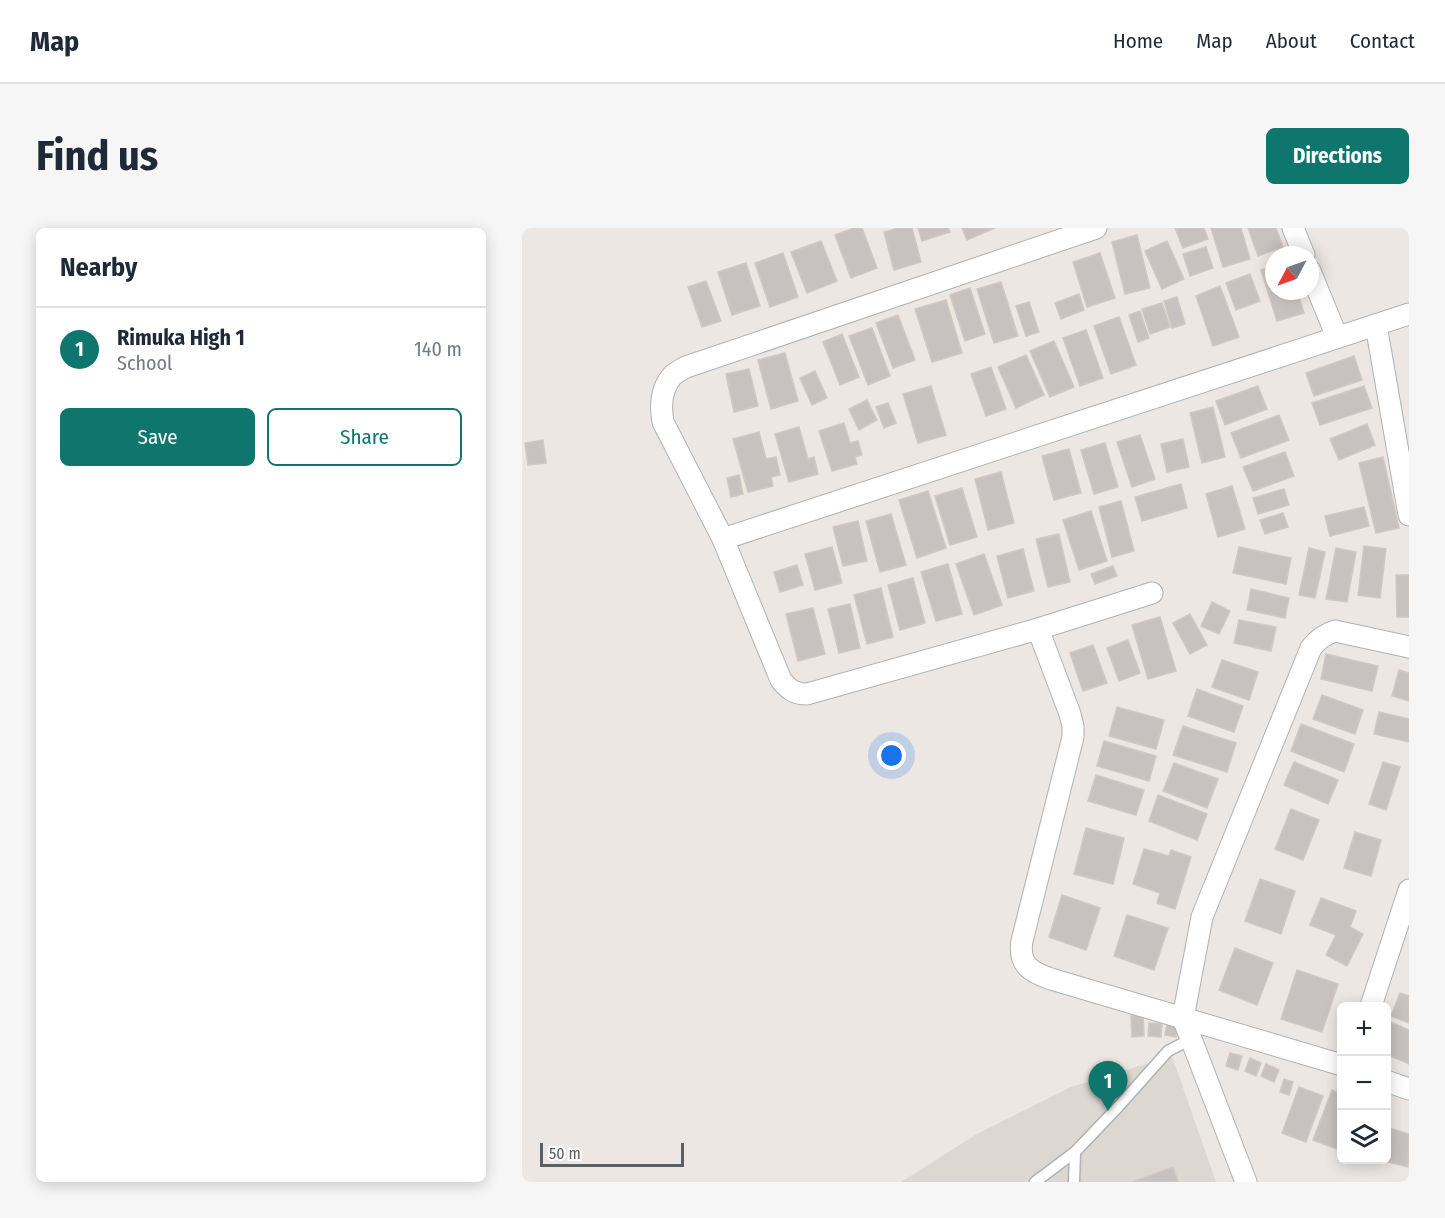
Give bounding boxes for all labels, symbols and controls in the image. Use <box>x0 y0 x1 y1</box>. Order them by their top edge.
text: Map <box>30 25 79 58</box>
text: Home <box>1113 28 1163 54</box>
text: Map <box>1196 28 1233 54</box>
text: About <box>1266 28 1317 54</box>
text: Contact <box>1350 28 1415 54</box>
button: Directions <box>1266 128 1409 184</box>
text: Find us <box>36 131 158 181</box>
north arrow <box>1265 246 1319 300</box>
text: Nearby <box>60 252 137 283</box>
text: Rimuka High 1 <box>117 324 245 351</box>
text: 1 <box>75 337 84 361</box>
text: 140 m <box>414 337 462 361</box>
text: School <box>117 351 172 375</box>
button: Save <box>60 408 255 466</box>
button: Share <box>267 408 462 466</box>
your location <box>877 741 906 770</box>
map controls <box>1337 1002 1391 1164</box>
button: + <box>1337 1002 1391 1056</box>
button: − <box>1337 1056 1391 1110</box>
pin: 1 <box>1088 1062 1128 1111</box>
button: layers <box>1337 1110 1391 1164</box>
scale bar <box>540 1140 684 1168</box>
text: 50 m <box>549 1144 581 1163</box>

